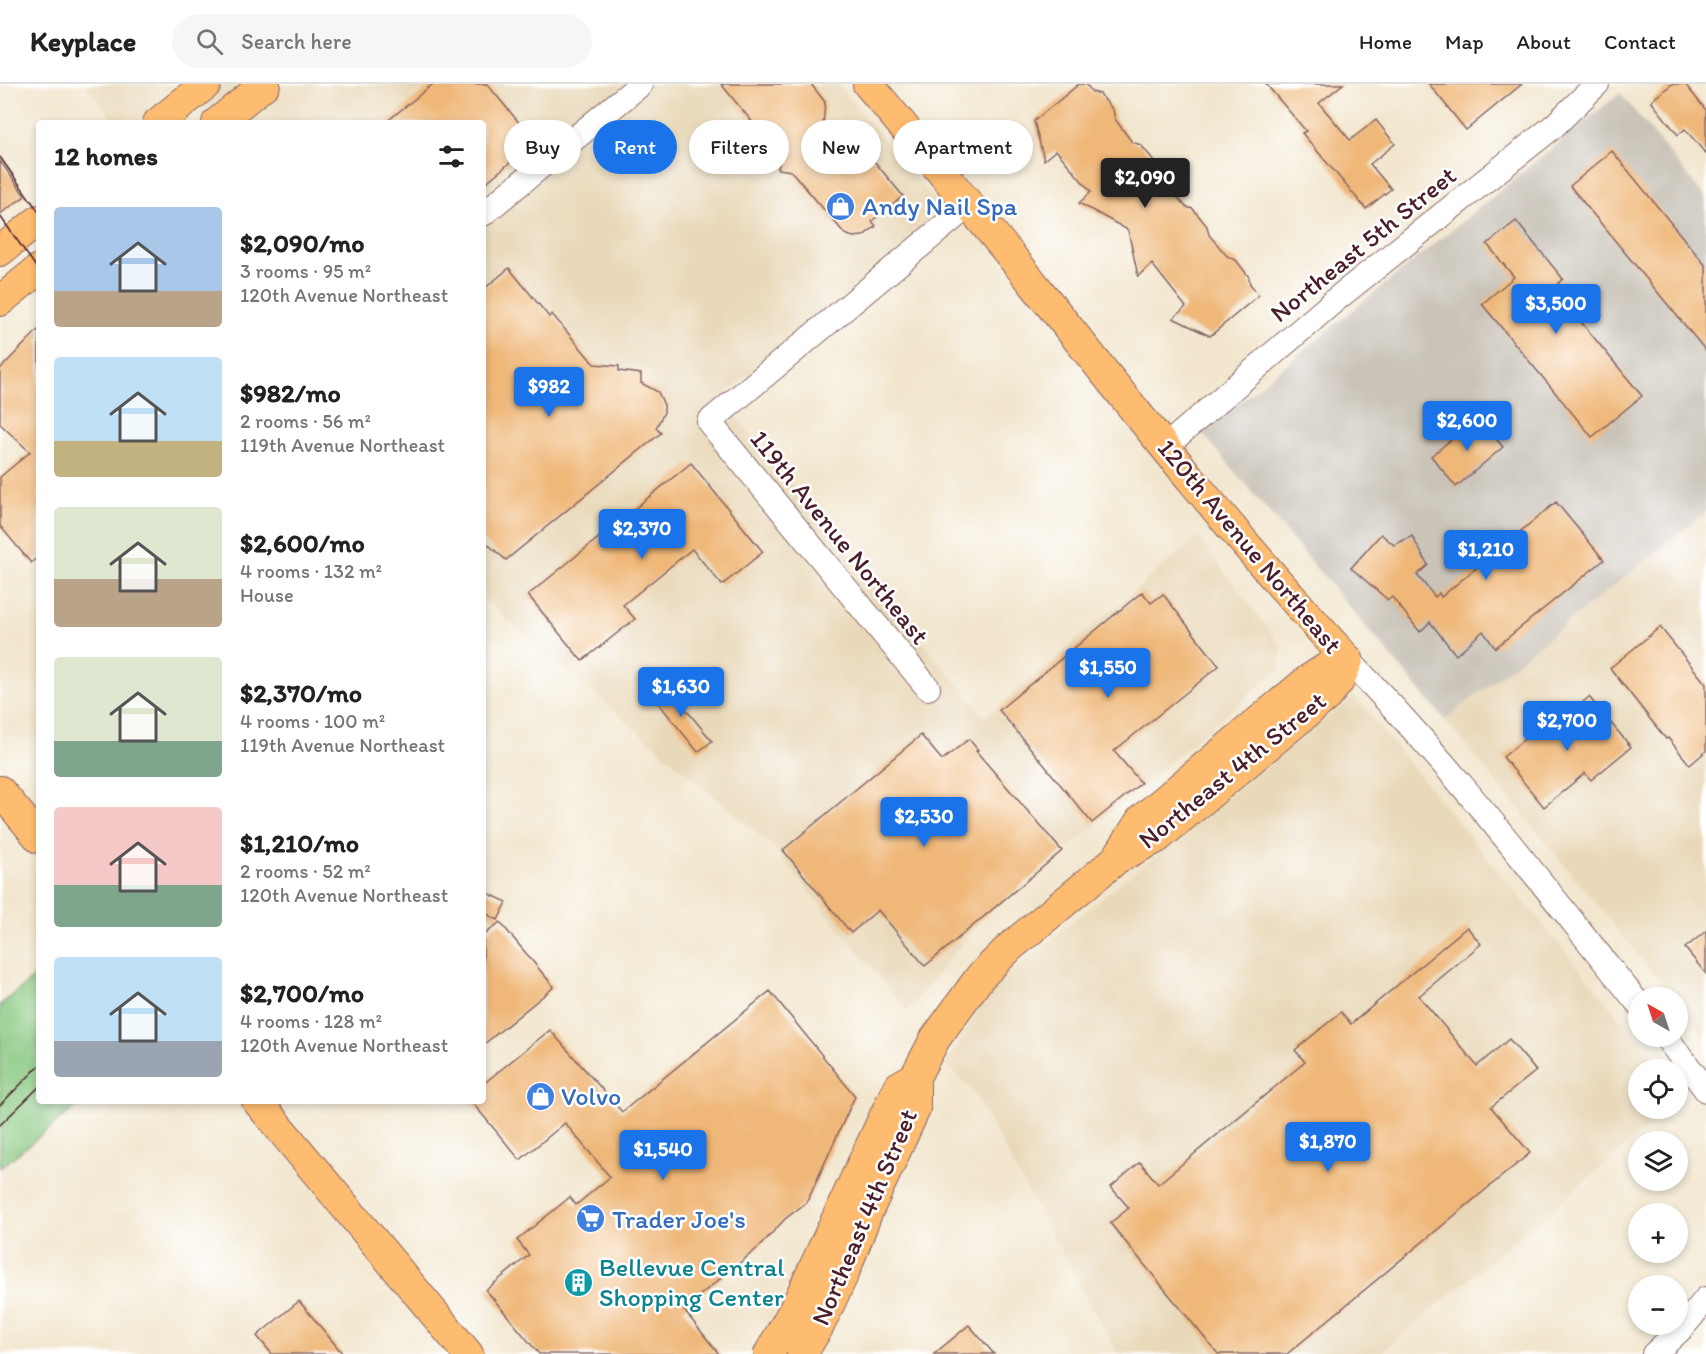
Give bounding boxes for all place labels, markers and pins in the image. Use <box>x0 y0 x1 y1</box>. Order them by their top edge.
pin: $2,090 <box>1096 158 1194 209</box>
shop icon: Andy Nail Spa <box>825 190 857 222</box>
place label: Andy Nail Spa <box>862 190 1018 222</box>
pin: $3,500 <box>1507 284 1605 335</box>
pin: $982 <box>513 367 585 418</box>
pin: $2,600 <box>1418 401 1516 452</box>
pin: $2,370 <box>593 509 691 560</box>
pin: $1,210 <box>1437 530 1535 581</box>
pin: $1,550 <box>1059 648 1157 699</box>
pin: $1,630 <box>632 667 730 718</box>
pin: $2,700 <box>1518 701 1616 752</box>
pin: $2,530 <box>875 797 973 848</box>
shop icon: Volvo <box>524 1080 556 1112</box>
place label: Volvo <box>561 1080 621 1112</box>
pin: $1,870 <box>1279 1122 1377 1173</box>
pin: $1,540 <box>614 1130 712 1181</box>
supermarket icon: Trader Joe's <box>575 1203 607 1235</box>
place label: Trader Joe's <box>612 1203 746 1235</box>
place label: Bellevue Central Shopping Center <box>599 1251 785 1313</box>
building icon: Bellevue Central Shopping Center <box>562 1266 594 1298</box>

